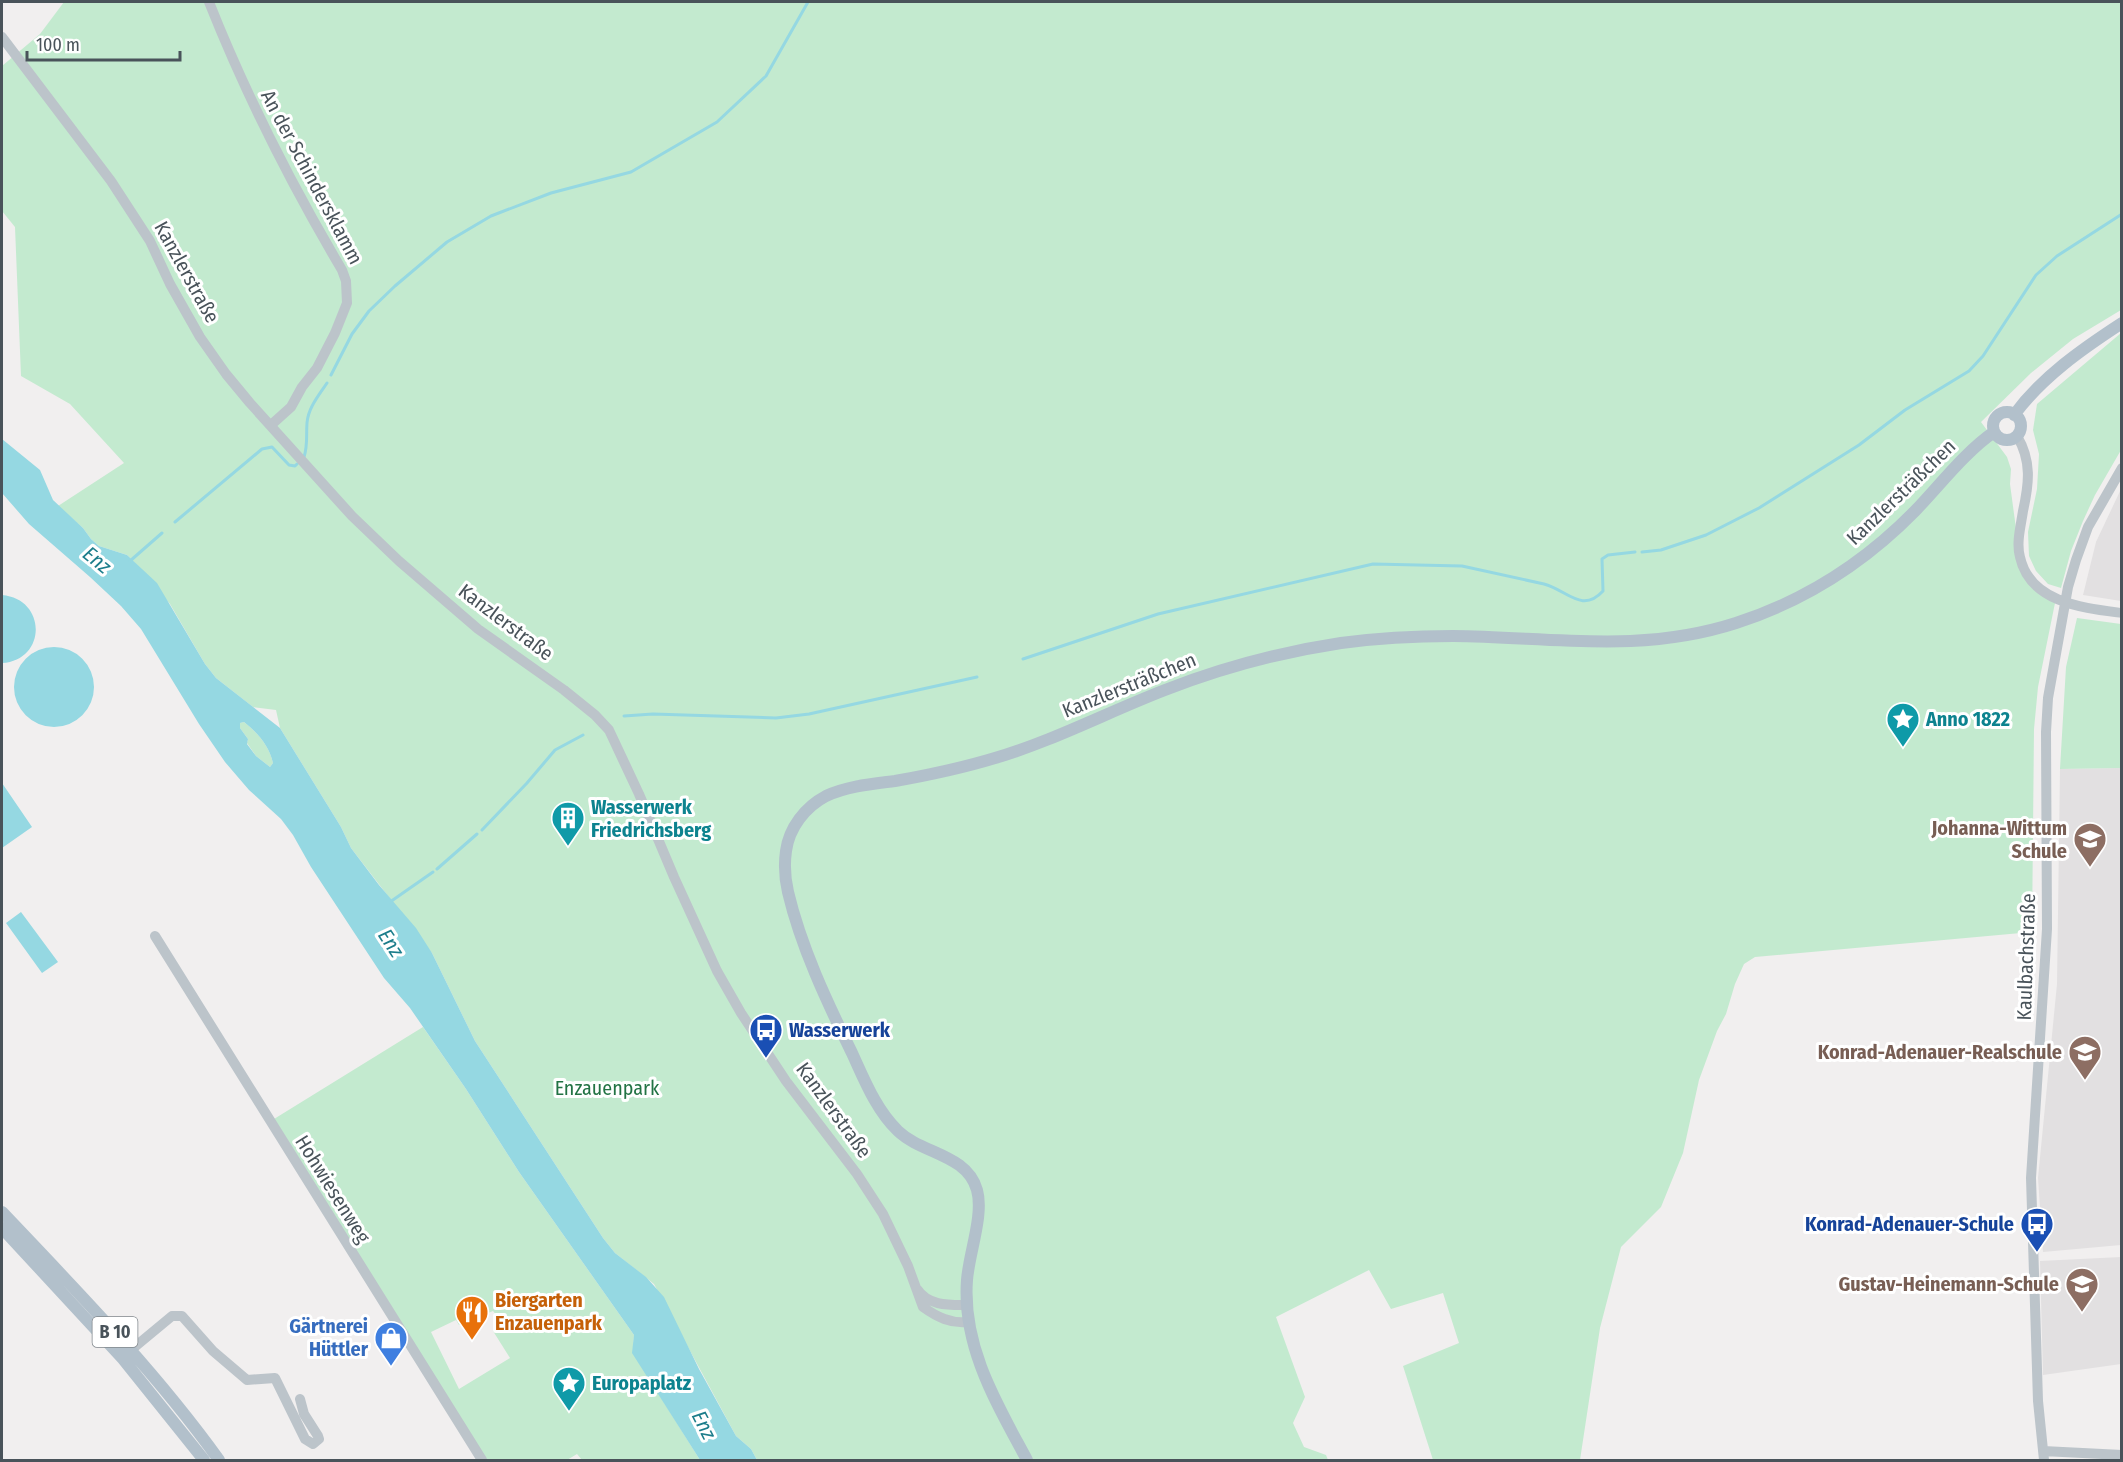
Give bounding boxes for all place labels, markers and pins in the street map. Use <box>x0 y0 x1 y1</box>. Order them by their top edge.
place icon: Anno 1822 <box>1885 701 1921 748</box>
place label: Anno 1822 <box>1925 707 2010 731</box>
place label: Wasserwerk Friedrichsberg <box>591 795 711 842</box>
building icon: Wasserwerk Friedrichsberg <box>550 800 586 847</box>
place label: Johanna-Wittum Schule <box>1931 816 2067 863</box>
school or university icon: Johanna-Wittum Schule <box>2072 821 2108 868</box>
bus stop icon: Wasserwerk <box>748 1012 784 1059</box>
place label: Wasserwerk <box>789 1018 891 1042</box>
school or university icon: Konrad-Adenauer-Realschule <box>2067 1034 2103 1081</box>
place label: Konrad-Adenauer-Realschule <box>1818 1040 2062 1064</box>
bus stop icon: Konrad-Adenauer-Schule <box>2019 1206 2055 1253</box>
place label: Konrad-Adenauer-Schule <box>1805 1212 2014 1236</box>
school or university icon: Gustav-Heinemann-Schule <box>2064 1266 2100 1313</box>
place label: Gustav-Heinemann-Schule <box>1839 1272 2059 1296</box>
place label: Biergarten Enzauenpark <box>495 1288 603 1335</box>
restaurant icon: Biergarten Enzauenpark <box>454 1294 490 1341</box>
place label: Gärtnerei Hüttler <box>289 1314 369 1361</box>
shop icon: Gärtnerei Hüttler <box>373 1320 409 1367</box>
place icon: Europaplatz <box>551 1365 587 1412</box>
place label: Europaplatz <box>592 1371 692 1395</box>

